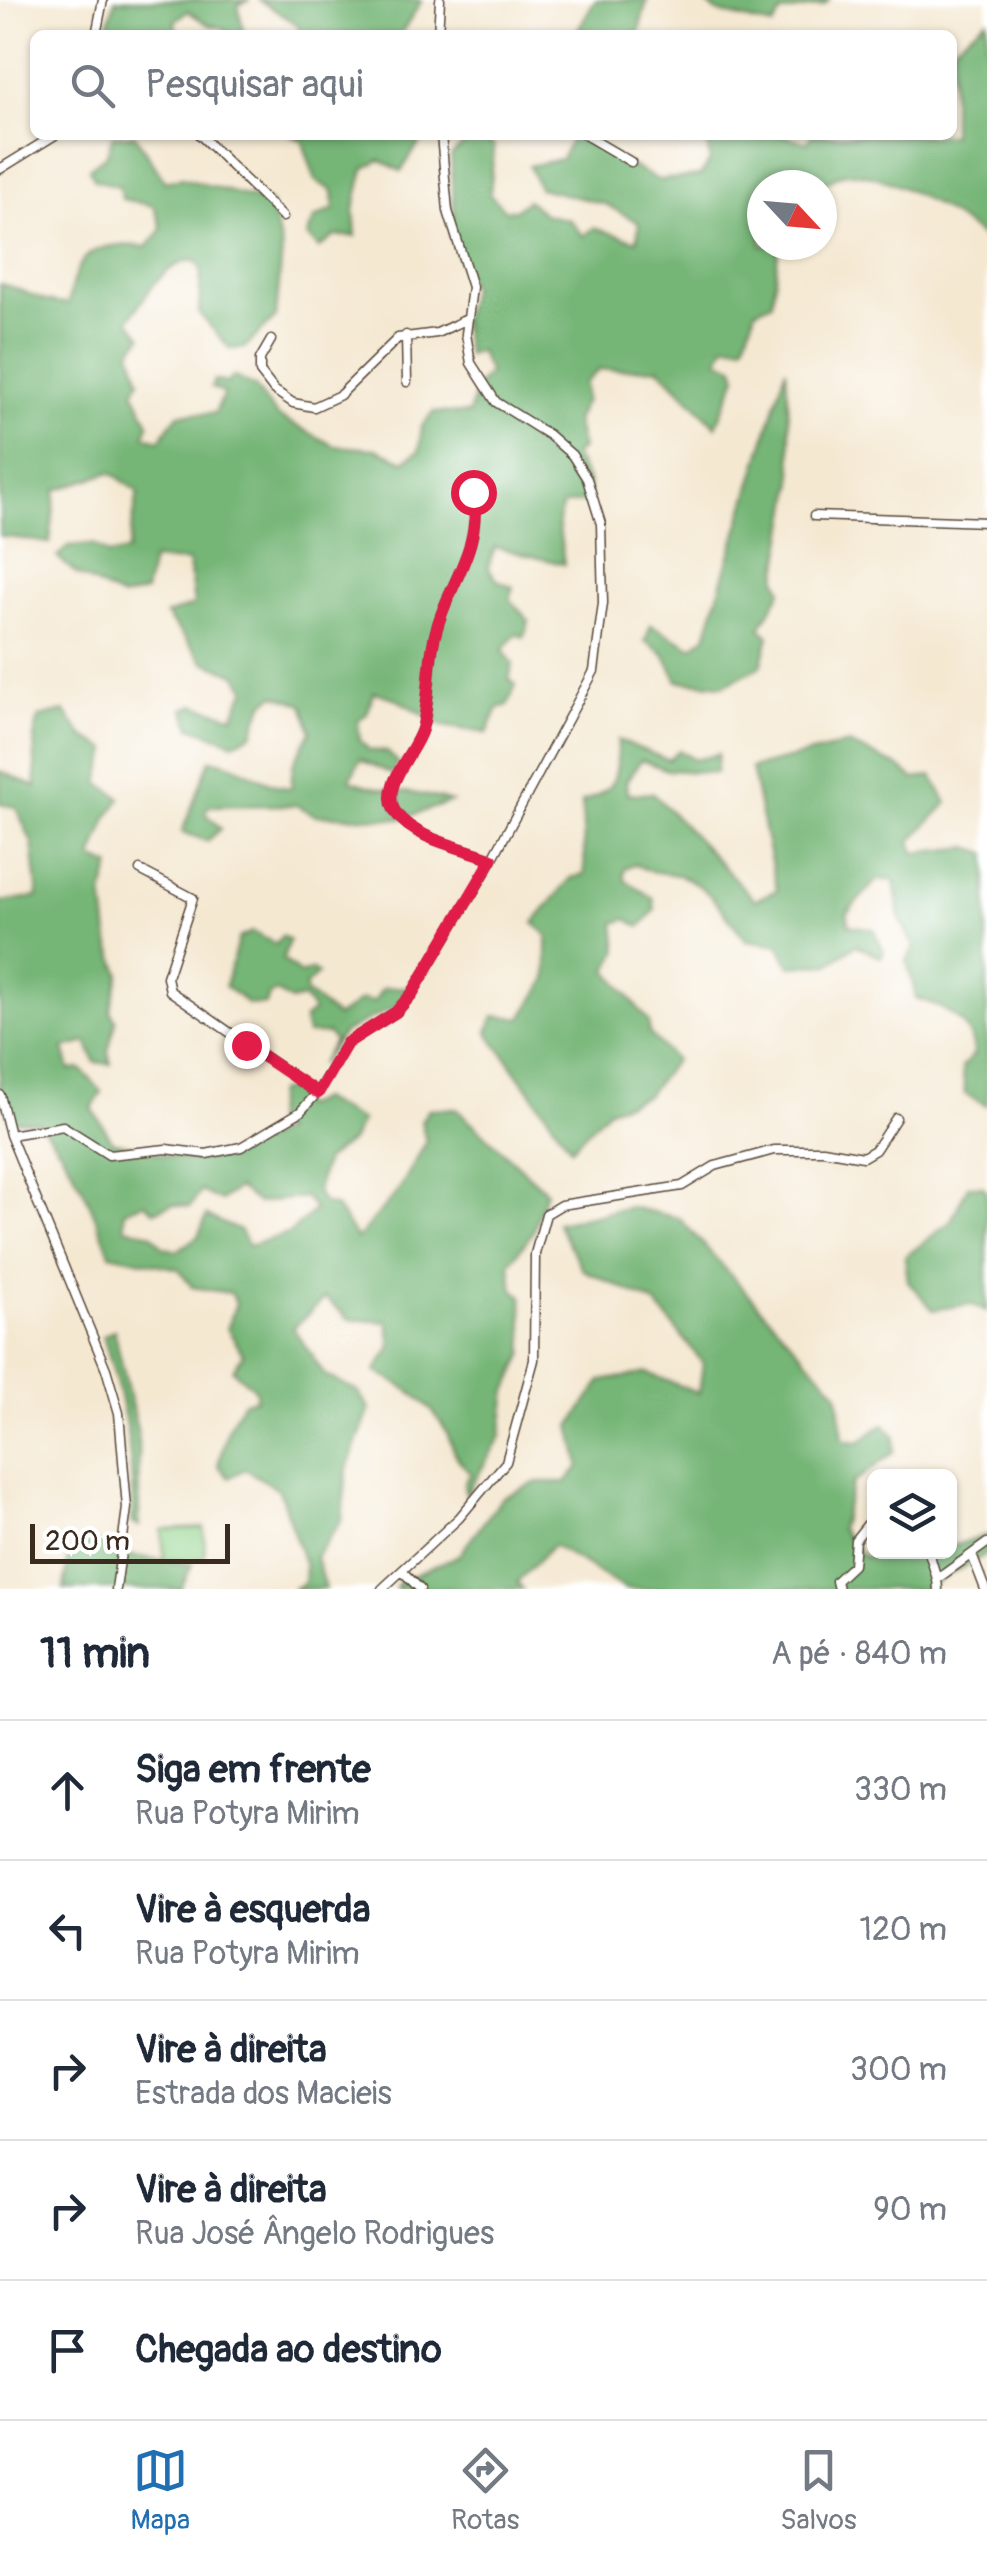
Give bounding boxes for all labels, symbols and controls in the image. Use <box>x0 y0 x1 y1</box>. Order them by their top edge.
search box <box>30 30 957 140</box>
icon: search <box>65 58 120 113</box>
text: Pesquisar aqui <box>145 61 363 109</box>
north arrow <box>747 170 837 260</box>
route start <box>451 470 497 516</box>
route end <box>224 1023 270 1069</box>
map controls <box>867 1469 957 1559</box>
button: layers <box>867 1469 957 1559</box>
scale bar <box>30 1519 230 1564</box>
text: 200 m <box>45 1524 130 1559</box>
text: 11 min <box>40 1628 150 1680</box>
text: A pé · 840 m <box>771 1634 947 1674</box>
text: Siga em frente <box>135 1746 371 1794</box>
icon: ahead <box>40 1763 95 1818</box>
text: 330 m <box>854 1770 947 1810</box>
text: Rua Potyra Mirim <box>135 1794 360 1834</box>
text: Vire à esquerda <box>135 1886 370 1934</box>
icon: left <box>40 1903 95 1958</box>
text: 120 m <box>859 1910 947 1950</box>
text: Rua Potyra Mirim <box>135 1934 360 1974</box>
text: Vire à direita <box>135 2026 327 2074</box>
icon: right <box>40 2043 95 2098</box>
text: 300 m <box>850 2050 947 2090</box>
text: Estrada dos Macieis <box>135 2074 392 2114</box>
text: Vire à direita <box>135 2166 327 2214</box>
icon: right <box>40 2183 95 2238</box>
text: 90 m <box>873 2190 947 2230</box>
text: Rua José Ângelo Rodrigues <box>135 2214 494 2254</box>
icon: arrive <box>40 2323 95 2378</box>
text: Chegada ao destino <box>135 2326 442 2374</box>
tab: Mapa <box>131 2443 190 2538</box>
tab: Rotas <box>451 2443 519 2538</box>
tab: Salvos <box>780 2443 856 2538</box>

